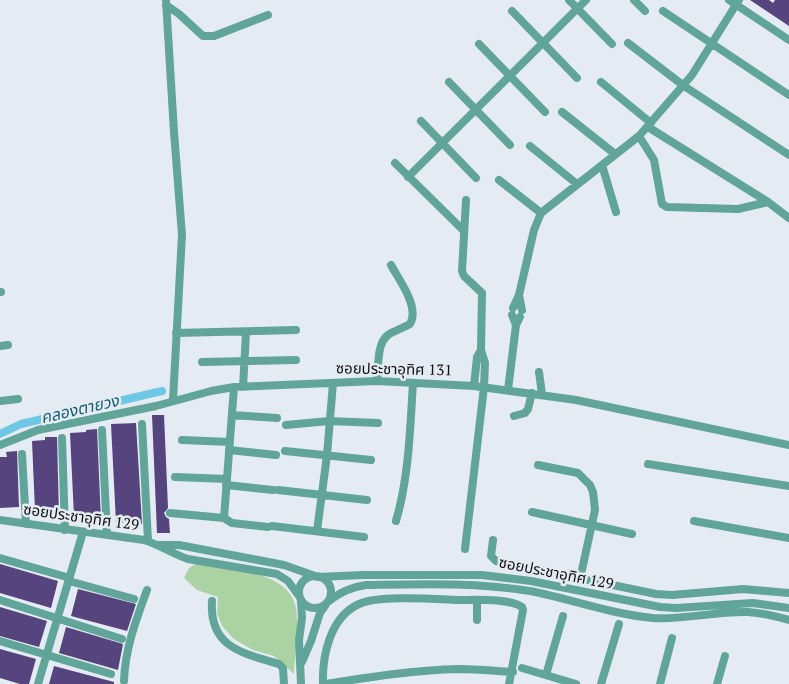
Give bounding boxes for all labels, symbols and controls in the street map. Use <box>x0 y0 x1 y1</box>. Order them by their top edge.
street label: ซอยประชาอุทิศ 131 <box>336 360 452 380</box>
water label: คลองตายวง <box>39 392 121 428</box>
street label: ซอยประชาอุทิศ 129 <box>22 501 140 535</box>
street label: ซอยประชาอุทิศ 129 <box>497 554 615 594</box>

